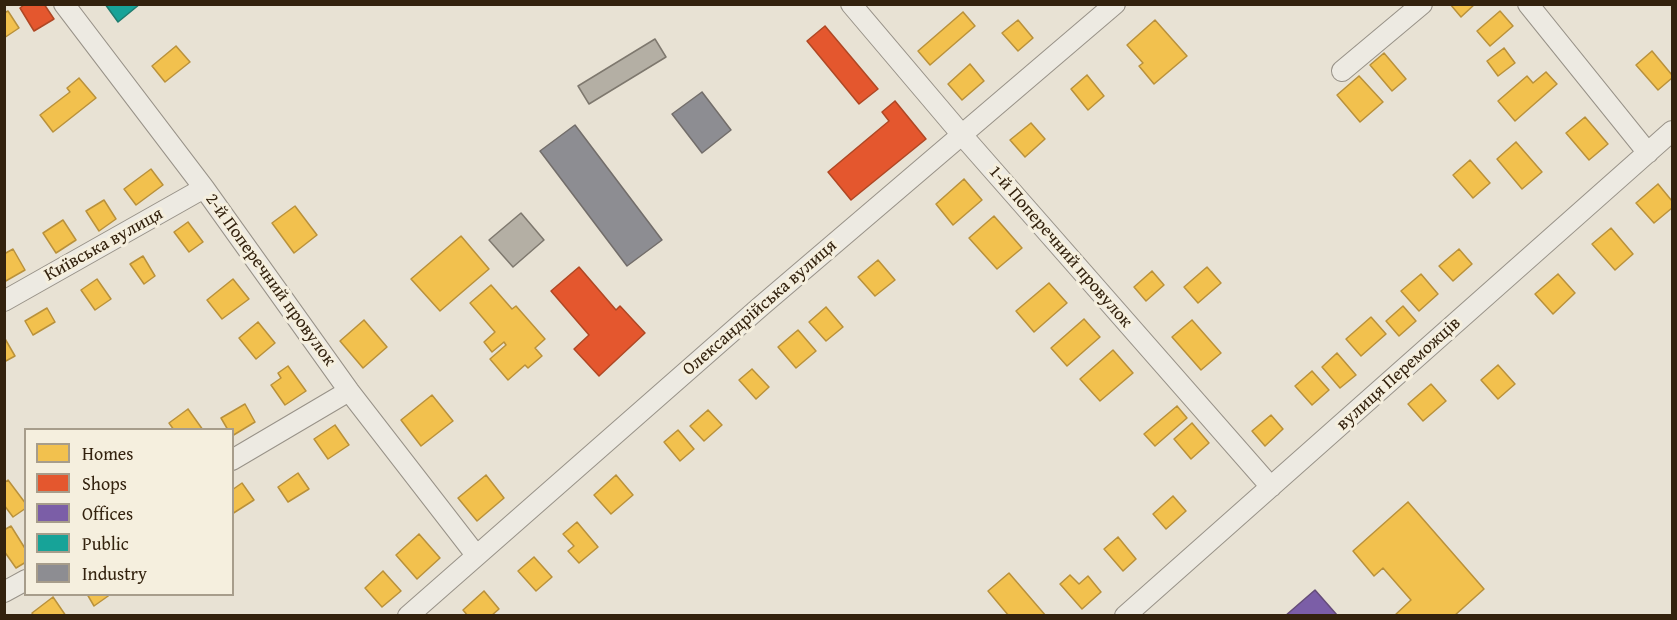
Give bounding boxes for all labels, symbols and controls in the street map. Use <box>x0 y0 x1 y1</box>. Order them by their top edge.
street label: 1-й Поперечний провулок <box>984 161 1136 333</box>
street label: 2-й Поперечний провулок <box>200 190 340 370</box>
street label: Київська вулиця <box>41 203 167 287</box>
street label: Олександрійська вулиця <box>678 235 842 381</box>
street label: вулиця Переможців <box>1333 313 1465 435</box>
legend <box>24 428 234 596</box>
text: Homes <box>82 440 133 467</box>
text: Shops <box>82 470 127 497</box>
text: Offices <box>82 500 133 527</box>
text: Public <box>82 530 129 557</box>
text: Industry <box>82 560 147 587</box>

